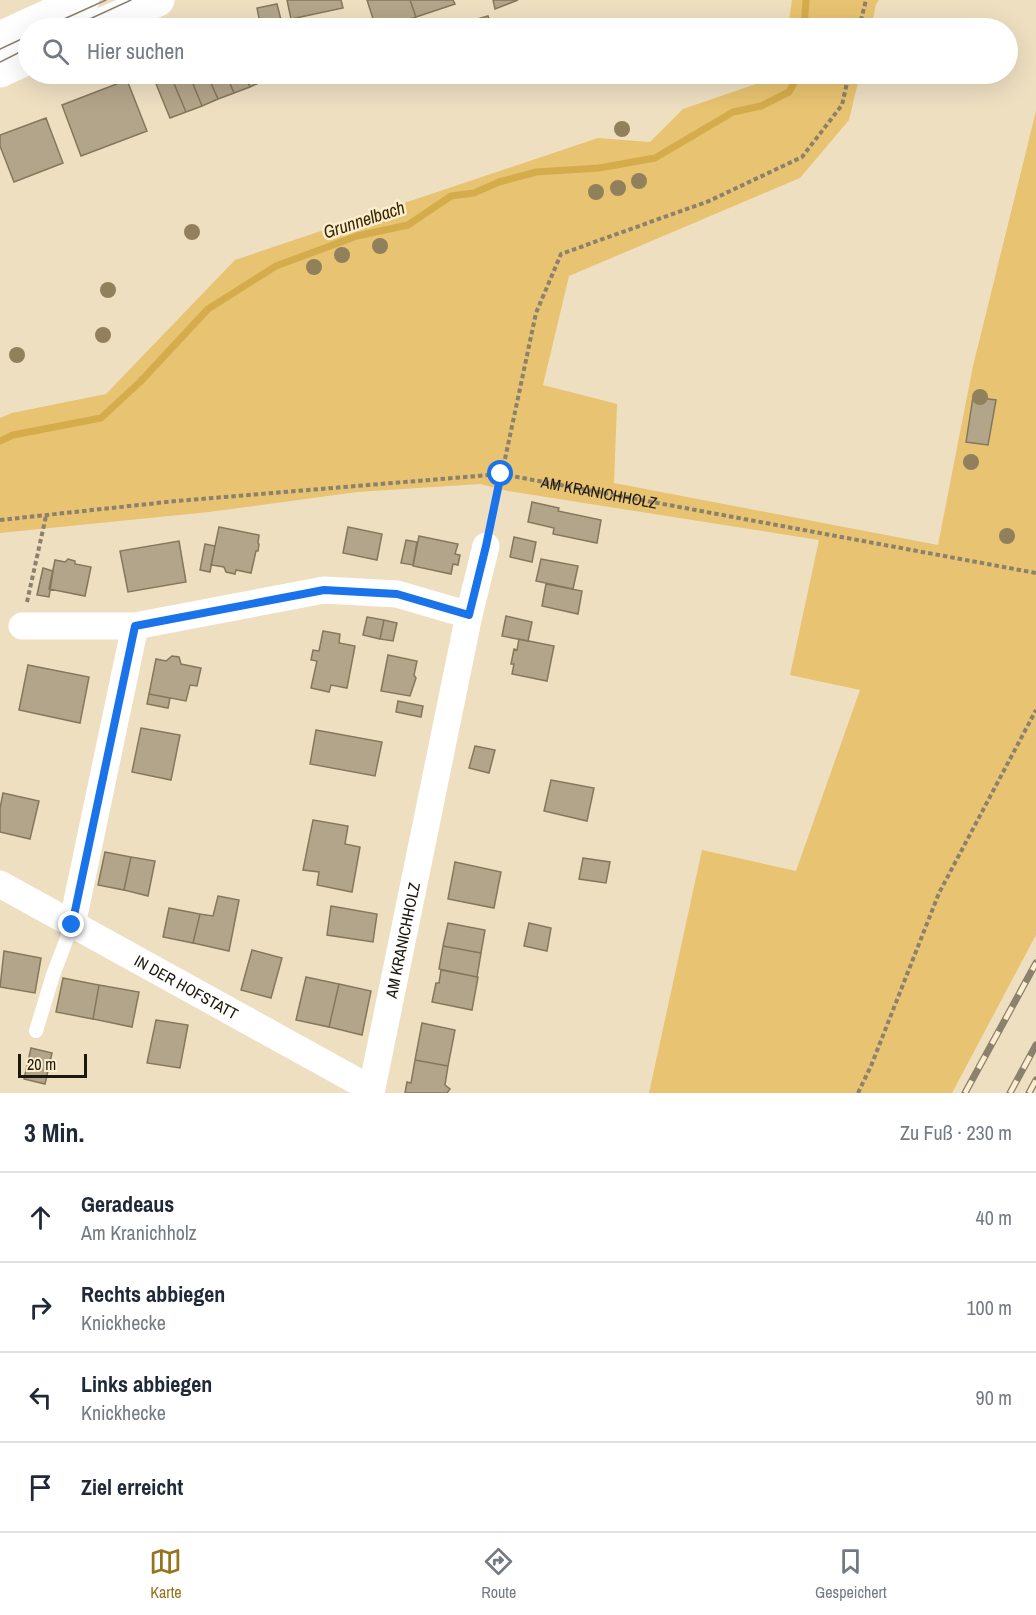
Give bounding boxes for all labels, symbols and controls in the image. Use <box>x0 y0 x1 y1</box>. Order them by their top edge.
search box <box>18 18 1018 84</box>
icon: search <box>39 35 72 68</box>
text: Hier suchen <box>87 36 184 66</box>
water label: Grunnelbach <box>320 195 408 244</box>
route start <box>487 460 513 486</box>
street label: AM KRANICHHOLZ <box>538 470 659 514</box>
street label: AM KRANICHHOLZ <box>380 880 425 1001</box>
route end <box>58 911 84 937</box>
street label: IN DER HOFSTATT <box>131 949 242 1025</box>
scale bar <box>18 1051 87 1078</box>
text: 20 m <box>27 1053 56 1075</box>
text: 3 Min. <box>24 1115 84 1150</box>
text: Zu Fuß · 230 m <box>900 1119 1012 1146</box>
text: Geradeaus <box>81 1189 174 1219</box>
icon: ahead <box>24 1201 57 1234</box>
text: 40 m <box>976 1204 1012 1231</box>
text: Am Kranichholz <box>81 1219 197 1246</box>
text: Rechts abbiegen <box>81 1279 225 1309</box>
icon: right <box>24 1291 57 1324</box>
text: 100 m <box>966 1294 1012 1321</box>
text: Knickhecke <box>81 1309 166 1336</box>
text: Links abbiegen <box>81 1369 212 1399</box>
icon: left <box>24 1381 57 1414</box>
text: 90 m <box>976 1384 1012 1411</box>
text: Knickhecke <box>81 1399 166 1426</box>
icon: arrive <box>24 1471 57 1504</box>
text: Ziel erreicht <box>81 1472 183 1502</box>
tab: Karte <box>149 1545 182 1603</box>
tab: Route <box>481 1545 516 1603</box>
tab: Gespeichert <box>815 1545 887 1603</box>

